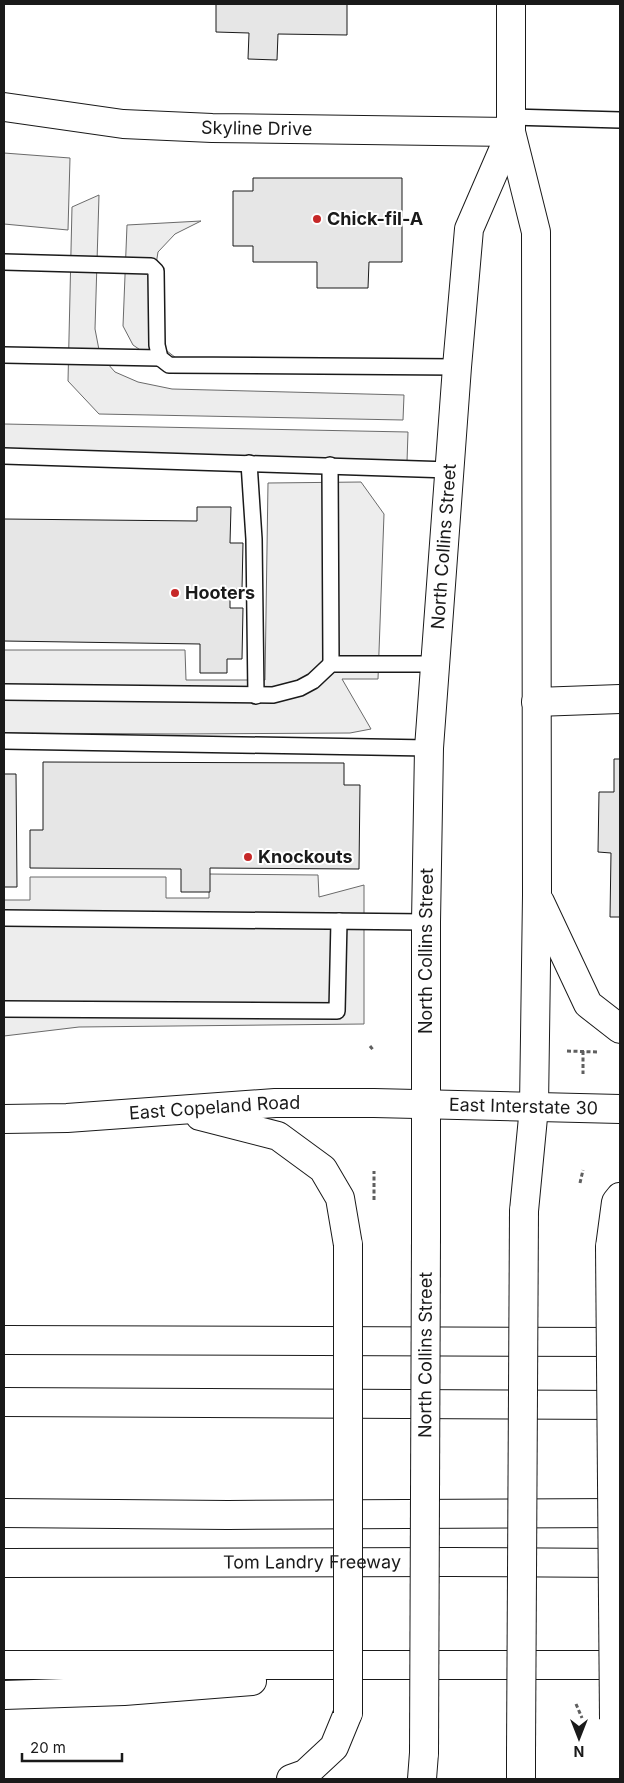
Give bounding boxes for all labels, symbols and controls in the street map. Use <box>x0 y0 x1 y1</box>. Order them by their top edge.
street label: Skyline Drive <box>201 117 312 139</box>
place label: Chick-fil-A <box>327 208 423 229</box>
marker: Chick-fil-A <box>311 213 323 225</box>
street label: North Collins Street <box>427 463 460 630</box>
place label: Hooters <box>185 582 255 603</box>
marker: Hooters <box>169 587 181 599</box>
place label: Knockouts <box>258 846 353 867</box>
marker: Knockouts <box>242 851 254 863</box>
street label: North Collins Street <box>415 868 437 1034</box>
street label: East Copeland Road <box>128 1092 300 1123</box>
street label: East Interstate 30 <box>449 1094 598 1118</box>
street label: North Collins Street <box>414 1272 436 1438</box>
street label: Tom Landry Freeway <box>223 1551 401 1573</box>
north arrow <box>554 1713 604 1763</box>
scale bar <box>22 1730 122 1762</box>
text: 20 m <box>30 1738 66 1757</box>
text: N <box>574 1743 584 1760</box>

